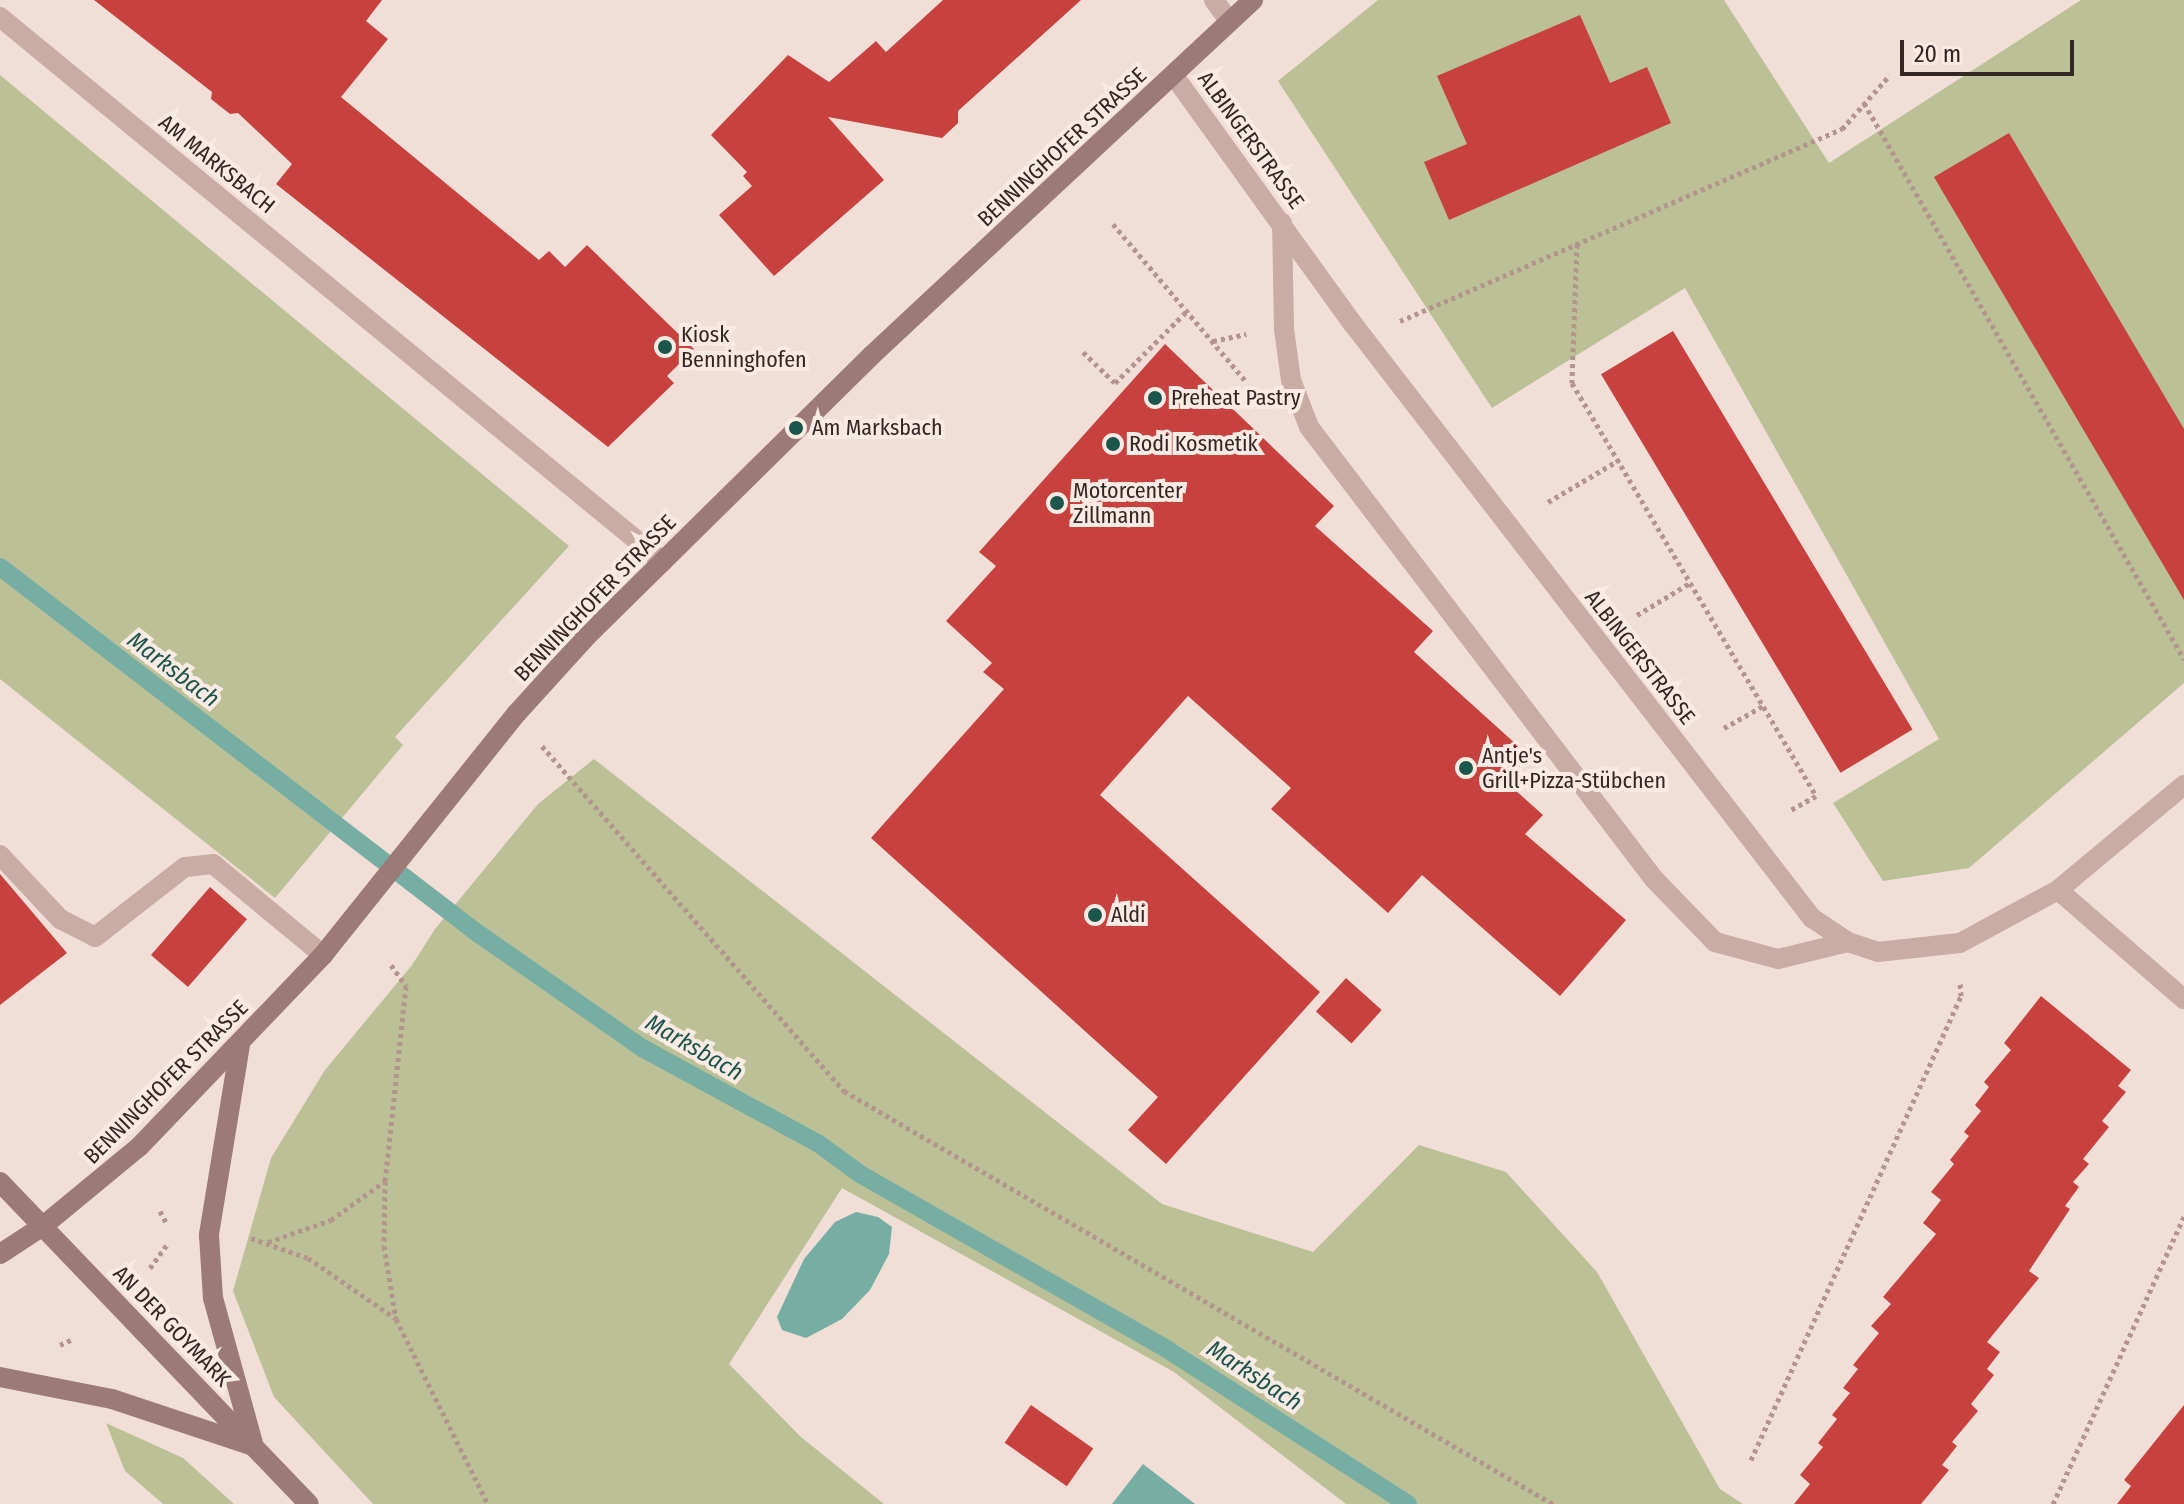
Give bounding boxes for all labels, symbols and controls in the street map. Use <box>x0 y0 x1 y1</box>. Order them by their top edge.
scale bar <box>1904 24 2078 74</box>
text: 20 m <box>1914 40 1961 68</box>
street label: BENNINGHOFER STRASSE <box>972 62 1152 232</box>
street label: ALBINGERSTRASSE <box>1192 66 1310 214</box>
street label: AM MARKSBACH <box>154 109 280 219</box>
place label: Kiosk Benninghofen <box>681 321 807 372</box>
marker: Kiosk Benninghofen <box>656 338 674 356</box>
place label: Preheat Pastry <box>1171 385 1300 411</box>
marker: Preheat Pastry <box>1146 389 1164 407</box>
place label: Am Marksbach <box>812 415 943 441</box>
marker: Am Marksbach <box>787 419 805 437</box>
place label: Rodi Kosmetik <box>1129 431 1258 457</box>
marker: Rodi Kosmetik <box>1104 435 1122 453</box>
place label: Motorcenter Zillmann <box>1073 477 1183 528</box>
marker: Motorcenter Zillmann <box>1048 494 1066 512</box>
street label: BENNINGHOFER STRASSE <box>509 509 681 687</box>
street label: ALBINGERSTRASSE <box>1579 585 1701 729</box>
water label: Marksbach <box>121 626 225 714</box>
place label: Antje's Grill+Pizza-Stübchen <box>1482 742 1666 794</box>
marker: Antje's Grill+Pizza-Stübchen <box>1457 759 1475 777</box>
place label: Aldi <box>1111 902 1146 928</box>
marker: Aldi <box>1086 906 1104 924</box>
street label: BENNINGHOFER STRASSE <box>78 994 254 1170</box>
water label: Marksbach <box>640 1009 748 1087</box>
street label: AN DER GOYMARK <box>108 1260 236 1392</box>
water label: Marksbach <box>1201 1335 1307 1417</box>

